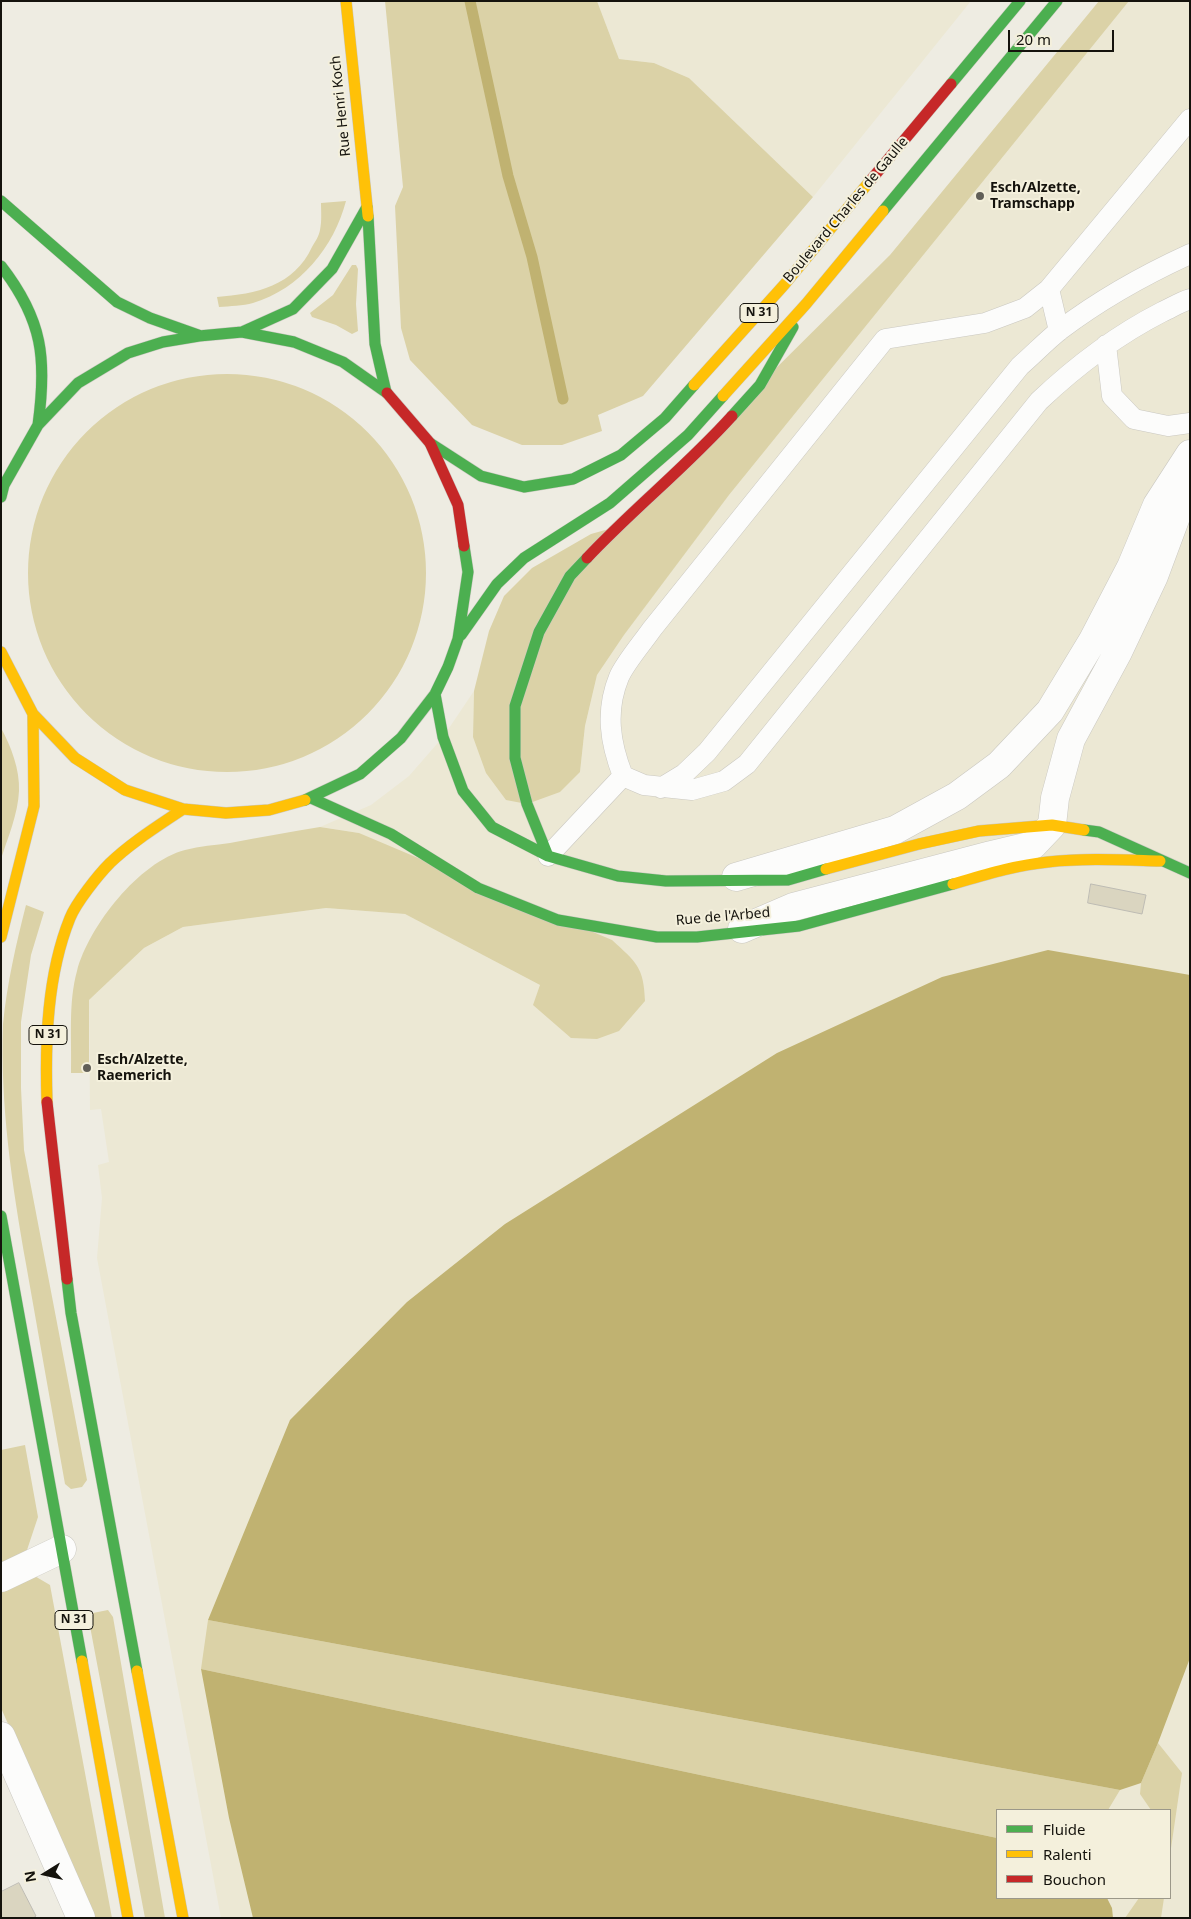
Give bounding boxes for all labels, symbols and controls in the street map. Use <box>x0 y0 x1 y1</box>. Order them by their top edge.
scale bar <box>1011 20 1117 52</box>
text: 20 m <box>1016 29 1051 49</box>
street label: Rue Henri Koch <box>327 55 355 157</box>
street label: Boulevard Charles de Gaulle <box>780 134 912 286</box>
place label: Esch/Alzette, Tramschapp <box>990 180 1081 212</box>
marker: Esch/Alzette, Tramschapp <box>974 190 986 202</box>
road number: N 31 <box>740 304 778 322</box>
street label: Rue de l'Arbed <box>675 905 771 929</box>
road number: N 31 <box>29 1026 67 1044</box>
place label: Esch/Alzette, Raemerich <box>97 1052 188 1084</box>
marker: Esch/Alzette, Raemerich <box>81 1062 93 1074</box>
road number: N 31 <box>55 1610 93 1630</box>
legend <box>996 1809 1171 1899</box>
text: Fluide <box>1043 1819 1085 1839</box>
text: Ralenti <box>1043 1844 1092 1864</box>
north arrow <box>20 1849 70 1899</box>
text: N <box>19 1869 40 1884</box>
text: Bouchon <box>1043 1869 1106 1889</box>

